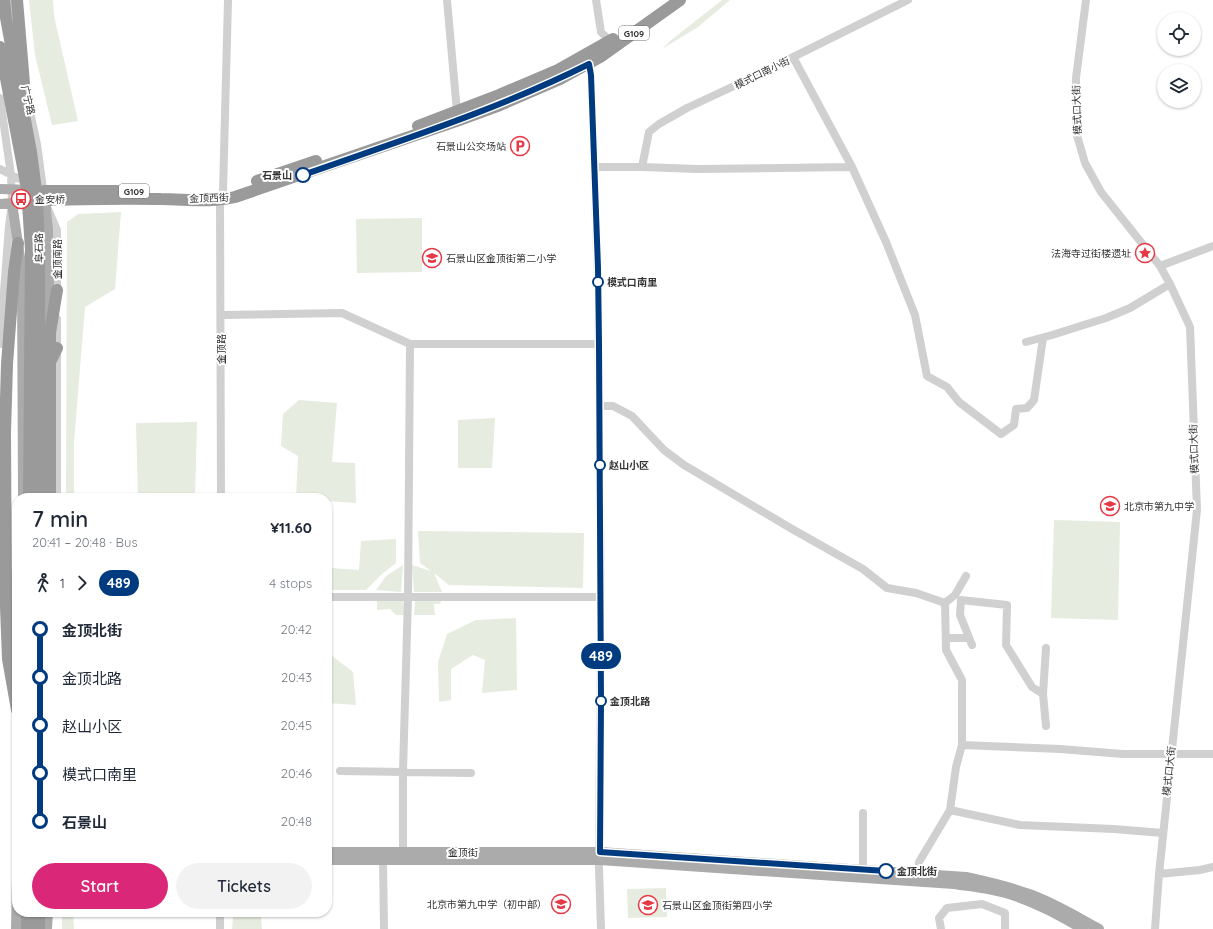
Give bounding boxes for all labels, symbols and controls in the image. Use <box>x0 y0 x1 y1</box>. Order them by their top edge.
map controls <box>1157 12 1201 108</box>
button: locate <box>1157 12 1201 56</box>
road number: G109 <box>619 26 649 40</box>
street label: 模式口南小街 <box>732 54 792 92</box>
button: layers <box>1157 64 1201 108</box>
street label: 广宁路 <box>18 84 38 116</box>
street label: 模式口大街 <box>1070 85 1084 135</box>
parking icon: 石景山公交场站 <box>509 135 531 157</box>
place label: 石景山公交场站 <box>436 140 506 153</box>
marker: 石景山 <box>295 167 311 183</box>
place label: 石景山 <box>262 169 292 182</box>
road number: G109 <box>119 184 149 198</box>
bus stop icon: 金安桥 <box>10 188 32 210</box>
street label: 金顶西街 <box>189 191 229 205</box>
place label: 金安桥 <box>35 193 65 206</box>
street label: 阜石路 <box>32 233 46 263</box>
street label: 金顶南路 <box>51 239 64 279</box>
place icon: 法海寺过街楼遗址 <box>1134 242 1156 264</box>
school or university icon: 石景山区金顶街第二小学 <box>421 247 443 269</box>
place label: 法海寺过街楼遗址 <box>1051 247 1131 260</box>
place label: 石景山区金顶街第二小学 <box>446 252 556 265</box>
marker: 模式口南里 <box>592 276 604 288</box>
place label: 模式口南里 <box>607 276 657 289</box>
street label: 金顶路 <box>215 334 228 364</box>
street label: 模式口大街 <box>1187 424 1201 474</box>
marker: 赵山小区 <box>594 459 606 471</box>
place label: 赵山小区 <box>609 459 649 472</box>
school or university icon: 北京市第九中学 <box>1099 495 1121 517</box>
place label: 北京市第九中学 <box>1124 500 1194 513</box>
text: 7 min <box>32 505 88 533</box>
text: ¥11.60 <box>270 518 312 537</box>
text: 20:41 – 20:48 · Bus <box>32 534 138 550</box>
icon: walk <box>32 572 54 594</box>
icon: forward <box>71 572 93 594</box>
text: 489 <box>107 574 131 592</box>
text: 1 <box>60 575 65 591</box>
text: 4 stops <box>269 575 312 591</box>
text: 金顶北街 <box>62 621 122 640</box>
text: 20:42 <box>281 621 312 637</box>
line badge: 489 <box>578 643 624 669</box>
text: 489 <box>589 647 613 665</box>
text: 金顶北路 <box>62 669 122 688</box>
text: 20:43 <box>281 669 312 685</box>
marker: 金顶北路 <box>595 695 607 707</box>
place label: 金顶北路 <box>609 695 651 708</box>
text: 赵山小区 <box>62 717 122 736</box>
text: 20:45 <box>281 717 312 733</box>
street label: 模式口大街 <box>1160 745 1178 797</box>
text: 模式口南里 <box>62 765 137 784</box>
text: 20:46 <box>281 765 312 781</box>
text: 石景山 <box>62 813 107 832</box>
text: 20:48 <box>281 813 312 829</box>
street label: 金顶街 <box>448 846 478 859</box>
button: Start <box>32 863 168 909</box>
button: Tickets <box>176 863 312 909</box>
marker: 金顶北街 <box>878 863 894 879</box>
place label: 金顶北街 <box>896 865 937 878</box>
school or university icon: 北京市第九中学（初中部） <box>550 893 572 915</box>
school or university icon: 石景山区金顶街第四小学 <box>637 894 659 916</box>
place label: 北京市第九中学（初中部） <box>427 898 547 911</box>
place label: 石景山区金顶街第四小学 <box>662 899 772 912</box>

